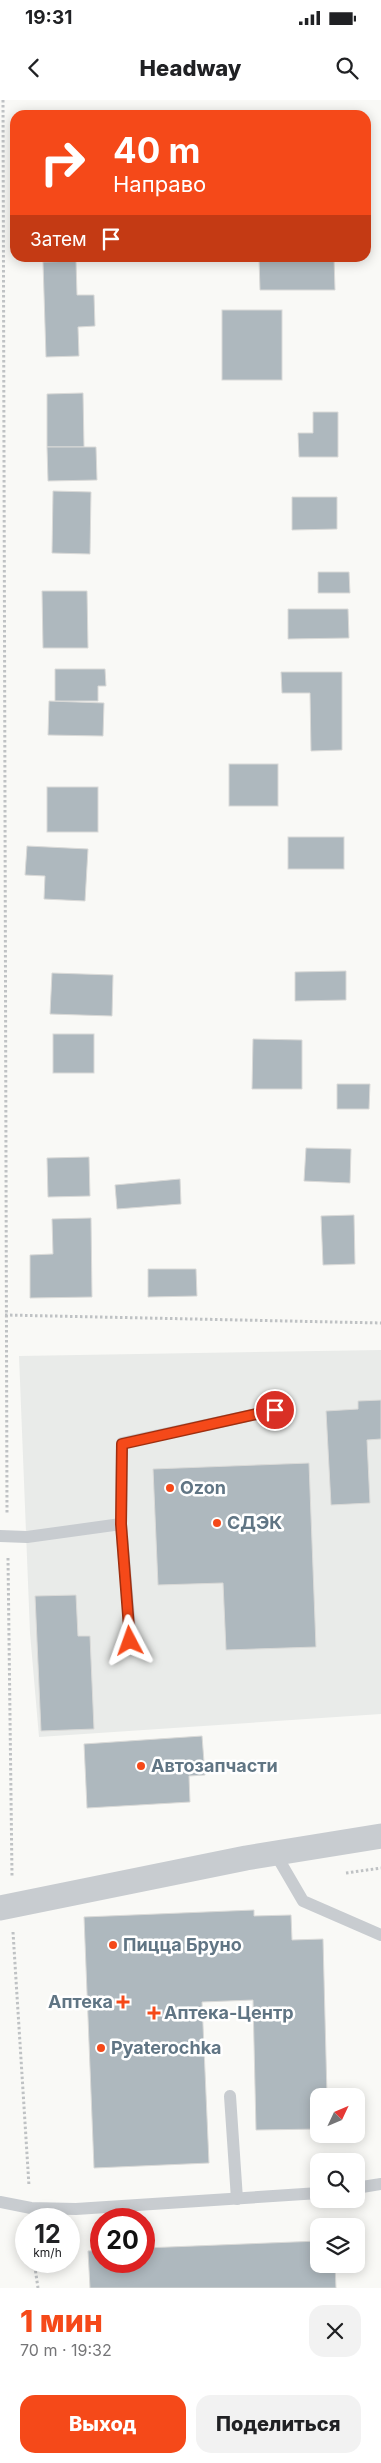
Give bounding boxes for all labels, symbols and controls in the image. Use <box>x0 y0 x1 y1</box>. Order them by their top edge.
text: 19:31 <box>25 6 72 29</box>
icon: back <box>20 54 48 82</box>
icon: search <box>333 54 361 82</box>
text: Headway <box>140 55 241 81</box>
text: 40 m <box>113 129 201 171</box>
icon: right <box>30 130 95 195</box>
text: Направо <box>113 171 206 197</box>
icon: arrive <box>97 225 125 253</box>
text: Затем <box>30 228 87 251</box>
pin <box>254 1389 296 1431</box>
icon: arrive <box>261 1396 289 1424</box>
place label: Ozon <box>180 1477 226 1498</box>
marker: Ozon <box>164 1482 176 1494</box>
place label: СДЭК <box>227 1512 282 1533</box>
marker: СДЭК <box>211 1517 223 1529</box>
position arrow <box>103 1614 155 1666</box>
place label: Автозапчасти <box>151 1755 278 1776</box>
marker: Автозапчасти <box>135 1760 147 1772</box>
place label: Пицца Бруно <box>123 1934 242 1955</box>
marker: Пицца Бруно <box>107 1939 119 1951</box>
place label: Аптека <box>48 1991 113 2012</box>
marker: Аптека <box>117 1996 129 2008</box>
place label: Аптека-Центр <box>164 2002 294 2023</box>
marker: Аптека-Центр <box>148 2007 160 2019</box>
place label: Pyaterochka <box>111 2037 222 2058</box>
marker: Pyaterochka <box>95 2042 107 2054</box>
north arrow <box>310 2088 365 2142</box>
map controls <box>310 2088 365 2273</box>
button: search <box>310 2153 365 2208</box>
speed limit sign: 20 <box>90 2208 155 2273</box>
button: layers <box>310 2218 365 2273</box>
text: 12 <box>34 2219 61 2249</box>
text: km/h <box>33 2245 62 2260</box>
text: 1 мин <box>20 2303 103 2339</box>
button: close <box>309 2305 361 2357</box>
text: 70 m · 19:32 <box>20 2340 112 2360</box>
button: Выход <box>20 2395 186 2453</box>
button: Поделиться <box>196 2395 361 2453</box>

